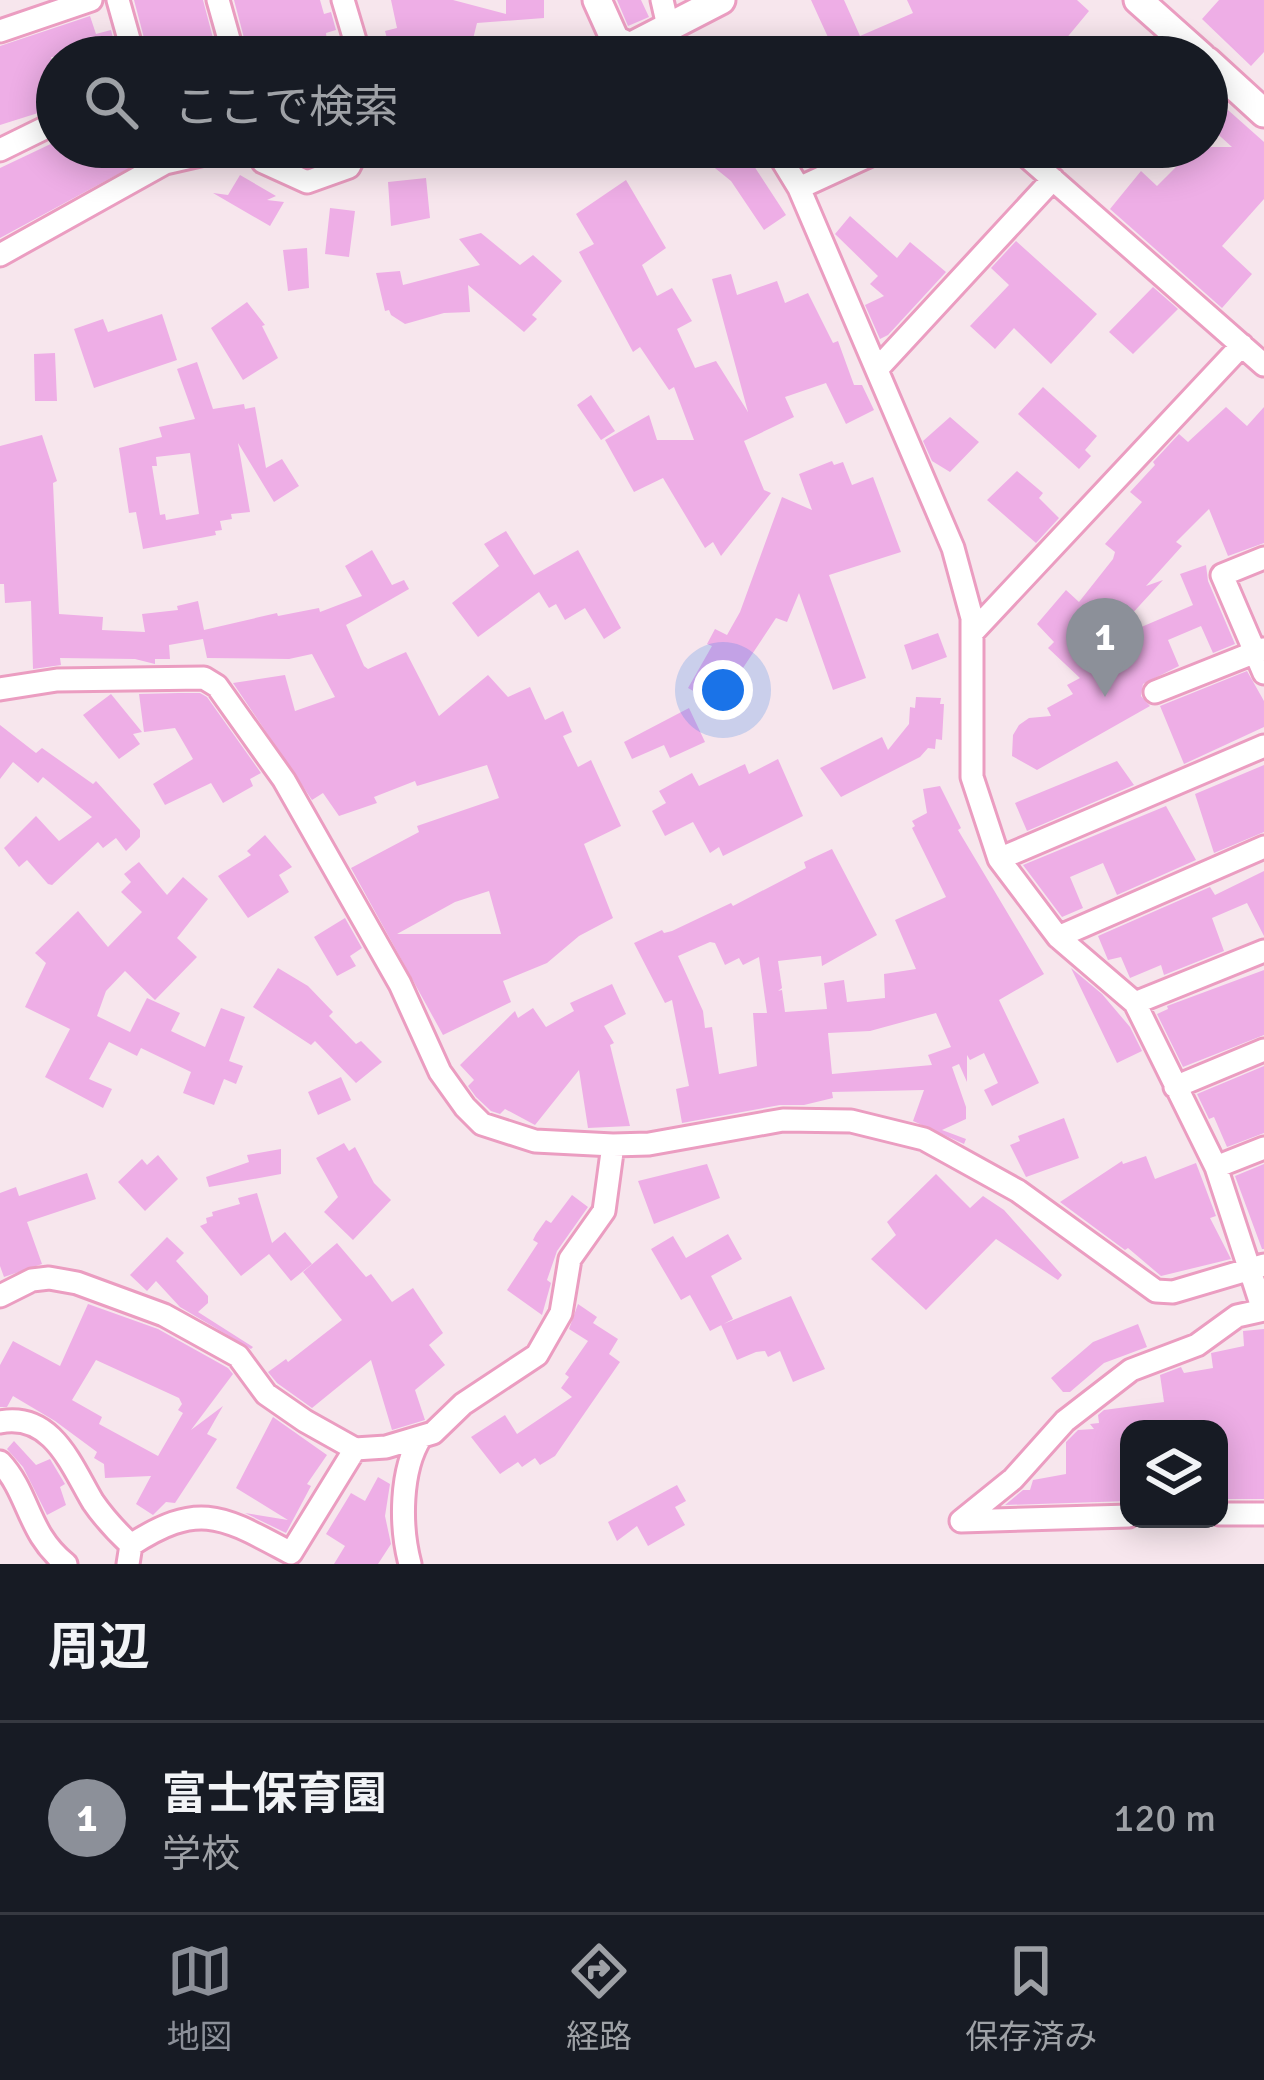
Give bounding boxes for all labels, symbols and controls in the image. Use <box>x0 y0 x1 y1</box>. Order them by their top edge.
search box <box>36 36 1228 168</box>
icon: search <box>78 69 144 135</box>
text: ここで検索 <box>174 80 399 135</box>
pin: 1 <box>1066 598 1144 697</box>
your location <box>693 660 753 720</box>
map controls <box>1120 1420 1228 1528</box>
button: layers <box>1120 1420 1228 1528</box>
text: 周辺 <box>48 1616 150 1679</box>
text: 富士保育園 <box>162 1767 387 1822</box>
text: 1 <box>76 1794 98 1842</box>
text: 120 m <box>1113 1794 1216 1842</box>
text: 学校 <box>162 1830 240 1878</box>
tab: 地図 <box>167 1938 233 2058</box>
tab: 経路 <box>566 1938 632 2058</box>
tab: 保存済み <box>965 1938 1097 2058</box>

